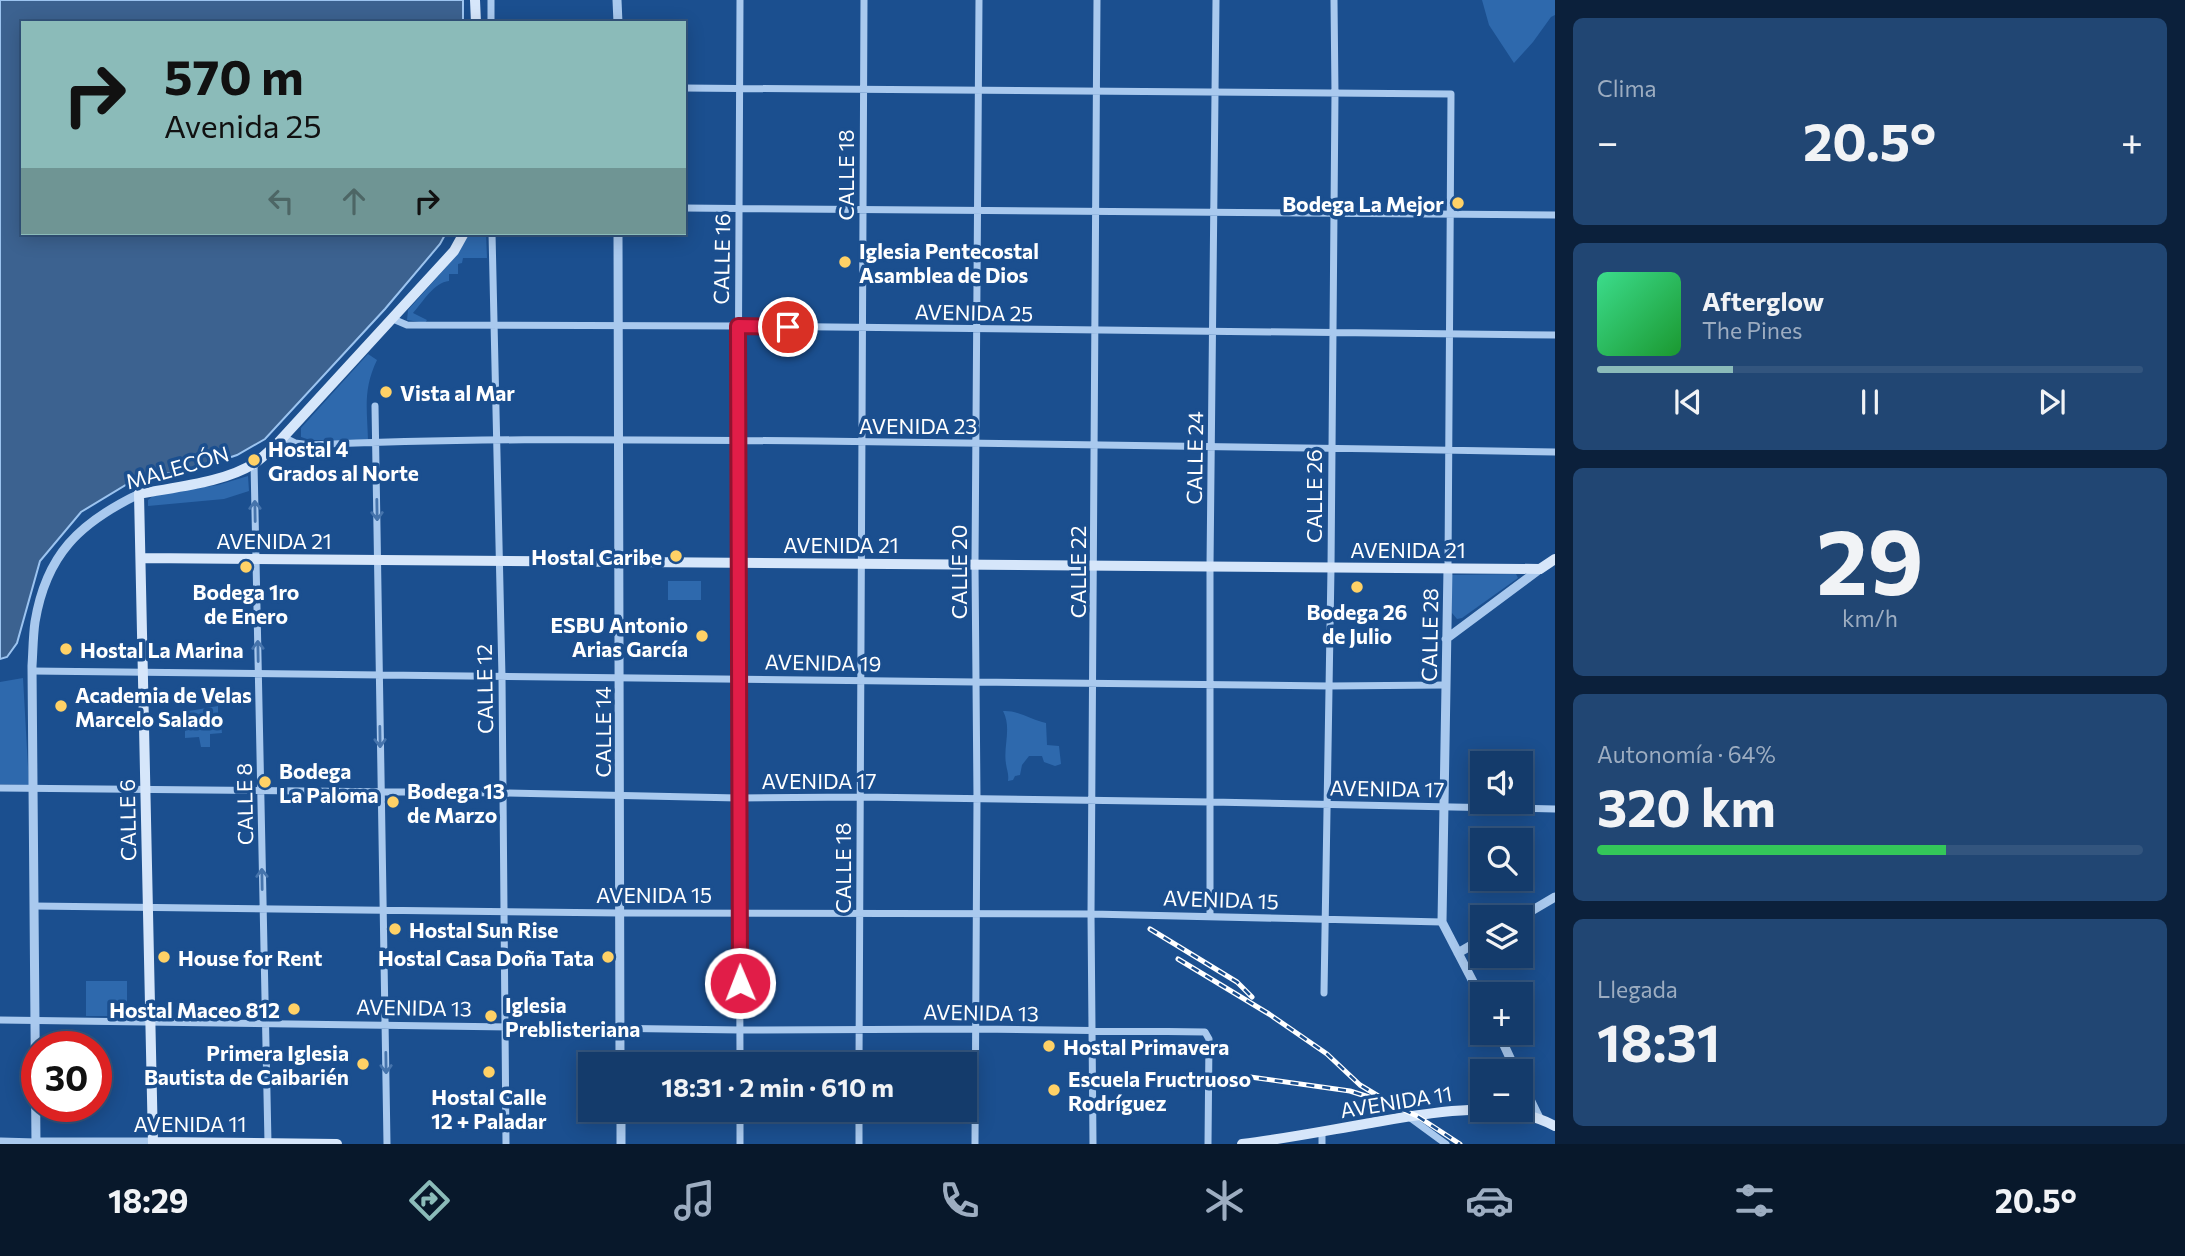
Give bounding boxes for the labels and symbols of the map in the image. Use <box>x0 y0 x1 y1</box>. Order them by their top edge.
street label: CALLE 18 <box>833 129 858 221</box>
place label: Bodega La Mejor <box>1282 191 1444 216</box>
marker: Bodega La Mejor <box>1450 195 1466 211</box>
street label: CALLE 16 <box>708 213 734 305</box>
place label: Iglesia Pentecostal Asamblea de Dios <box>859 238 1039 287</box>
marker: Iglesia Pentecostal Asamblea de Dios <box>837 254 853 270</box>
pin <box>758 297 818 357</box>
street label: AVENIDA 25 <box>914 298 1034 326</box>
place label: Vista al Mar <box>400 380 515 405</box>
marker: Vista al Mar <box>378 384 394 400</box>
street label: CALLE 24 <box>1181 411 1207 505</box>
street label: AVENIDA 23 <box>859 413 977 438</box>
place label: Hostal 4 Grados al Norte <box>268 436 419 485</box>
street label: MALECÓN <box>122 440 232 494</box>
street label: CALLE 26 <box>1301 449 1326 543</box>
marker: Hostal 4 Grados al Norte <box>246 452 262 468</box>
one-way arrow <box>370 498 383 521</box>
one-way arrow <box>249 500 262 523</box>
street label: CALLE 20 <box>946 525 971 619</box>
street label: CALLE 22 <box>1065 526 1090 618</box>
street label: AVENIDA 21 <box>216 528 332 553</box>
street label: AVENIDA 21 <box>783 532 899 557</box>
street label: AVENIDA 21 <box>1350 537 1466 562</box>
place label: Hostal Caribe <box>531 544 662 569</box>
marker: Hostal Caribe <box>668 548 684 564</box>
marker: Bodega 1ro de Enero <box>238 559 254 575</box>
place label: Bodega 1ro de Enero <box>193 579 299 628</box>
marker: Bodega 26 de Julio <box>1349 579 1365 595</box>
street label: CALLE 28 <box>1416 588 1442 682</box>
place label: Bodega 26 de Julio <box>1306 599 1408 648</box>
place label: ESBU Antonio Arias García <box>551 612 688 661</box>
marker: ESBU Antonio Arias García <box>694 628 710 644</box>
place label: Hostal La Marina <box>80 637 244 662</box>
one-way arrow <box>251 640 265 663</box>
marker: Hostal La Marina <box>58 641 74 657</box>
street label: CALLE 12 <box>471 644 497 734</box>
street label: AVENIDA 19 <box>764 648 882 676</box>
place label: Academia de Velas Marcelo Salado <box>75 682 252 731</box>
street label: CALLE 14 <box>590 686 615 777</box>
marker: Academia de Velas Marcelo Salado <box>53 698 69 714</box>
one-way arrow <box>374 726 387 749</box>
place label: Bodega La Paloma <box>279 758 379 807</box>
street label: CALLE 8 <box>231 763 257 845</box>
street label: AVENIDA 17 <box>762 768 876 793</box>
marker: Bodega La Paloma <box>257 774 273 790</box>
street label: AVENIDA 17 <box>1329 774 1445 802</box>
place label: Bodega 13 de Marzo <box>407 778 505 827</box>
street label: CALLE 6 <box>114 779 140 861</box>
marker: Bodega 13 de Marzo <box>385 794 401 810</box>
street label: CALLE 18 <box>830 822 855 914</box>
one-way arrow <box>256 867 269 890</box>
street label: AVENIDA 15 <box>596 882 712 907</box>
street label: AVENIDA 15 <box>1163 884 1279 914</box>
place label: Hostal Sun Rise <box>409 917 558 942</box>
marker: Hostal Sun Rise <box>387 921 403 937</box>
place label: House for Rent <box>178 945 323 970</box>
place label: Hostal Casa Doña Tata <box>378 945 594 970</box>
position arrow <box>703 946 777 1020</box>
marker: House for Rent <box>156 949 172 965</box>
marker: Hostal Casa Doña Tata <box>600 949 616 965</box>
place label: Iglesia Preblisteriana <box>505 992 640 1041</box>
street label: AVENIDA 13 <box>356 993 472 1021</box>
place label: Hostal Maceo 812 <box>109 997 280 1022</box>
street label: AVENIDA 13 <box>923 998 1039 1026</box>
marker: Hostal Maceo 812 <box>286 1001 302 1017</box>
marker: Iglesia Preblisteriana <box>483 1008 499 1024</box>
speed limit sign: 30 <box>21 1031 112 1122</box>
place label: Hostal Primavera <box>1063 1034 1229 1059</box>
marker: Hostal Primavera <box>1041 1038 1057 1054</box>
place label: Primera Iglesia Bautista de Caibarién <box>144 1040 349 1089</box>
one-way arrow <box>379 1051 393 1074</box>
marker: Primera Iglesia Bautista de Caibarién <box>355 1056 371 1072</box>
marker: Hostal Calle 12 + Paladar <box>481 1064 497 1080</box>
place label: Escuela Fructruoso Rodríguez <box>1068 1066 1251 1115</box>
street label: AVENIDA 11 <box>1338 1080 1454 1122</box>
marker: Escuela Fructruoso Rodríguez <box>1046 1082 1062 1098</box>
place label: Hostal Calle 12 + Paladar <box>431 1084 547 1133</box>
street label: AVENIDA 11 <box>134 1111 246 1136</box>

